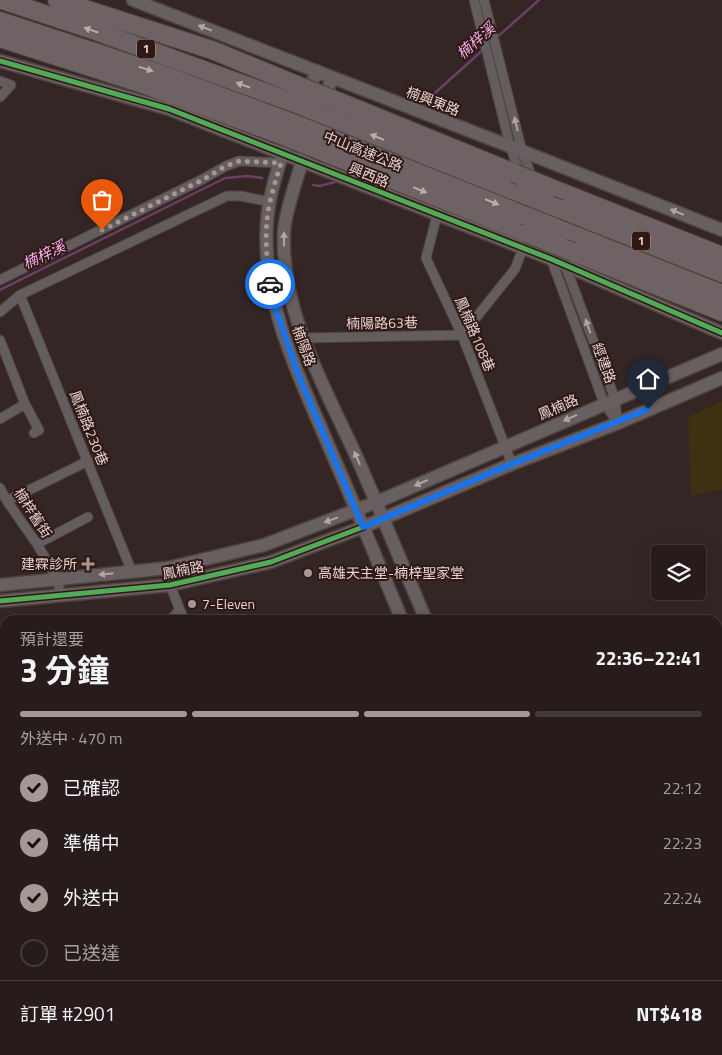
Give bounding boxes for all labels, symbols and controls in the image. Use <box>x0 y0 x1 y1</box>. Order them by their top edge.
water label: 楠梓溪 <box>451 16 502 64</box>
one-way arrow <box>197 24 212 32</box>
one-way arrow <box>83 25 98 33</box>
road number: 1 <box>137 40 155 59</box>
one-way arrow <box>139 65 154 73</box>
one-way arrow <box>236 81 251 88</box>
street label: 楠興東路 <box>403 81 463 120</box>
one-way arrow <box>512 117 520 132</box>
street label: 中山高速公路 <box>320 125 406 176</box>
one-way arrow <box>370 132 385 140</box>
street label: 興西路 <box>346 157 393 192</box>
pin <box>81 179 123 230</box>
icon: bag <box>88 186 116 214</box>
one-way arrow <box>413 187 427 195</box>
one-way arrow <box>485 198 500 206</box>
one-way arrow <box>669 208 684 216</box>
one-way arrow <box>280 231 288 247</box>
road number: 1 <box>632 232 650 250</box>
water label: 楠梓溪 <box>19 233 71 275</box>
courier <box>245 259 295 309</box>
icon: car <box>256 270 284 298</box>
street label: 鳳楠路108巷 <box>450 293 501 375</box>
street label: 楠陽路63巷 <box>346 311 418 334</box>
one-way arrow <box>584 319 591 334</box>
street label: 楠陽路 <box>287 323 322 369</box>
street label: 經建路 <box>587 340 622 386</box>
pin <box>627 358 669 409</box>
icon: home <box>634 365 662 393</box>
street label: 鳳楠路230巷 <box>65 387 114 469</box>
street label: 鳳楠路 <box>534 388 581 425</box>
one-way arrow <box>563 415 577 423</box>
one-way arrow <box>352 451 360 465</box>
one-way arrow <box>413 479 428 487</box>
street label: 楠梓舊街 <box>9 484 57 542</box>
one-way arrow <box>323 516 338 524</box>
map controls <box>651 545 706 600</box>
button: layers <box>651 545 706 600</box>
place label: 建霖診所 <box>21 553 77 574</box>
street label: 鳳楠路 <box>160 555 206 584</box>
marker: 建霖診所 <box>81 557 95 571</box>
place label: 高雄天主堂-楠梓聖家堂 <box>318 562 464 583</box>
marker: 高雄天主堂-楠梓聖家堂 <box>302 567 314 579</box>
one-way arrow <box>98 570 114 578</box>
place label: 7-Eleven <box>202 593 255 614</box>
marker: 7-Eleven <box>186 598 198 610</box>
text: 預計還要 <box>20 627 84 651</box>
text: 22:36–22:41 <box>595 643 702 672</box>
text: 3 分鐘 <box>20 646 109 694</box>
text: 外送中 · 470 m <box>20 726 122 750</box>
text: 已確認 <box>63 773 120 802</box>
icon: check <box>20 774 48 802</box>
text: 22:12 <box>663 776 702 800</box>
text: 準備中 <box>63 828 120 857</box>
icon: check <box>20 829 48 857</box>
text: 22:23 <box>663 831 702 855</box>
text: 外送中 <box>63 883 120 912</box>
icon: check <box>20 884 48 912</box>
text: 22:24 <box>663 886 702 910</box>
text: 已送達 <box>63 938 120 967</box>
text: 訂單 #2901 <box>20 999 115 1028</box>
text: NT$418 <box>636 999 702 1028</box>

